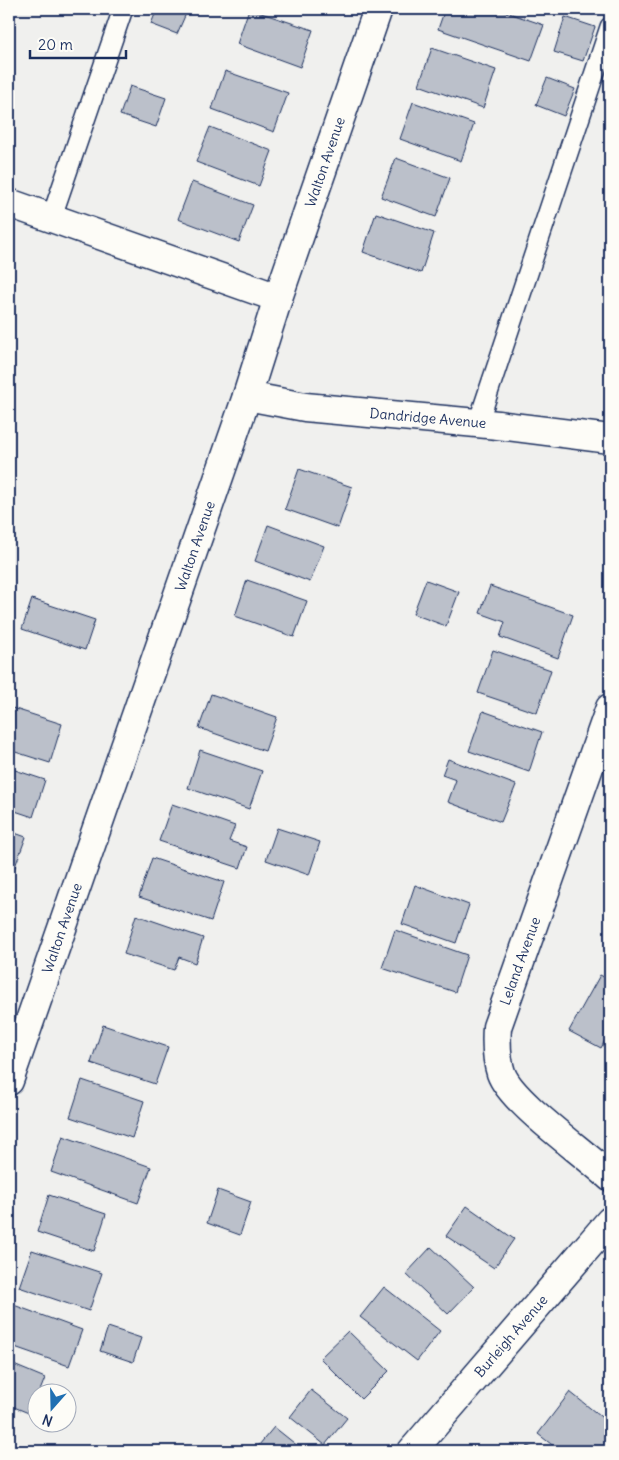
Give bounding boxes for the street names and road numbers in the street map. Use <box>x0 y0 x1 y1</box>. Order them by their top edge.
street label: Walton Avenue <box>301 114 349 210</box>
street label: Dandridge Avenue <box>369 404 487 432</box>
street label: Walton Avenue <box>171 498 219 594</box>
street label: Walton Avenue <box>38 880 86 976</box>
street label: Leland Avenue <box>496 914 544 1008</box>
street label: Burleigh Avenue <box>470 1291 552 1381</box>

